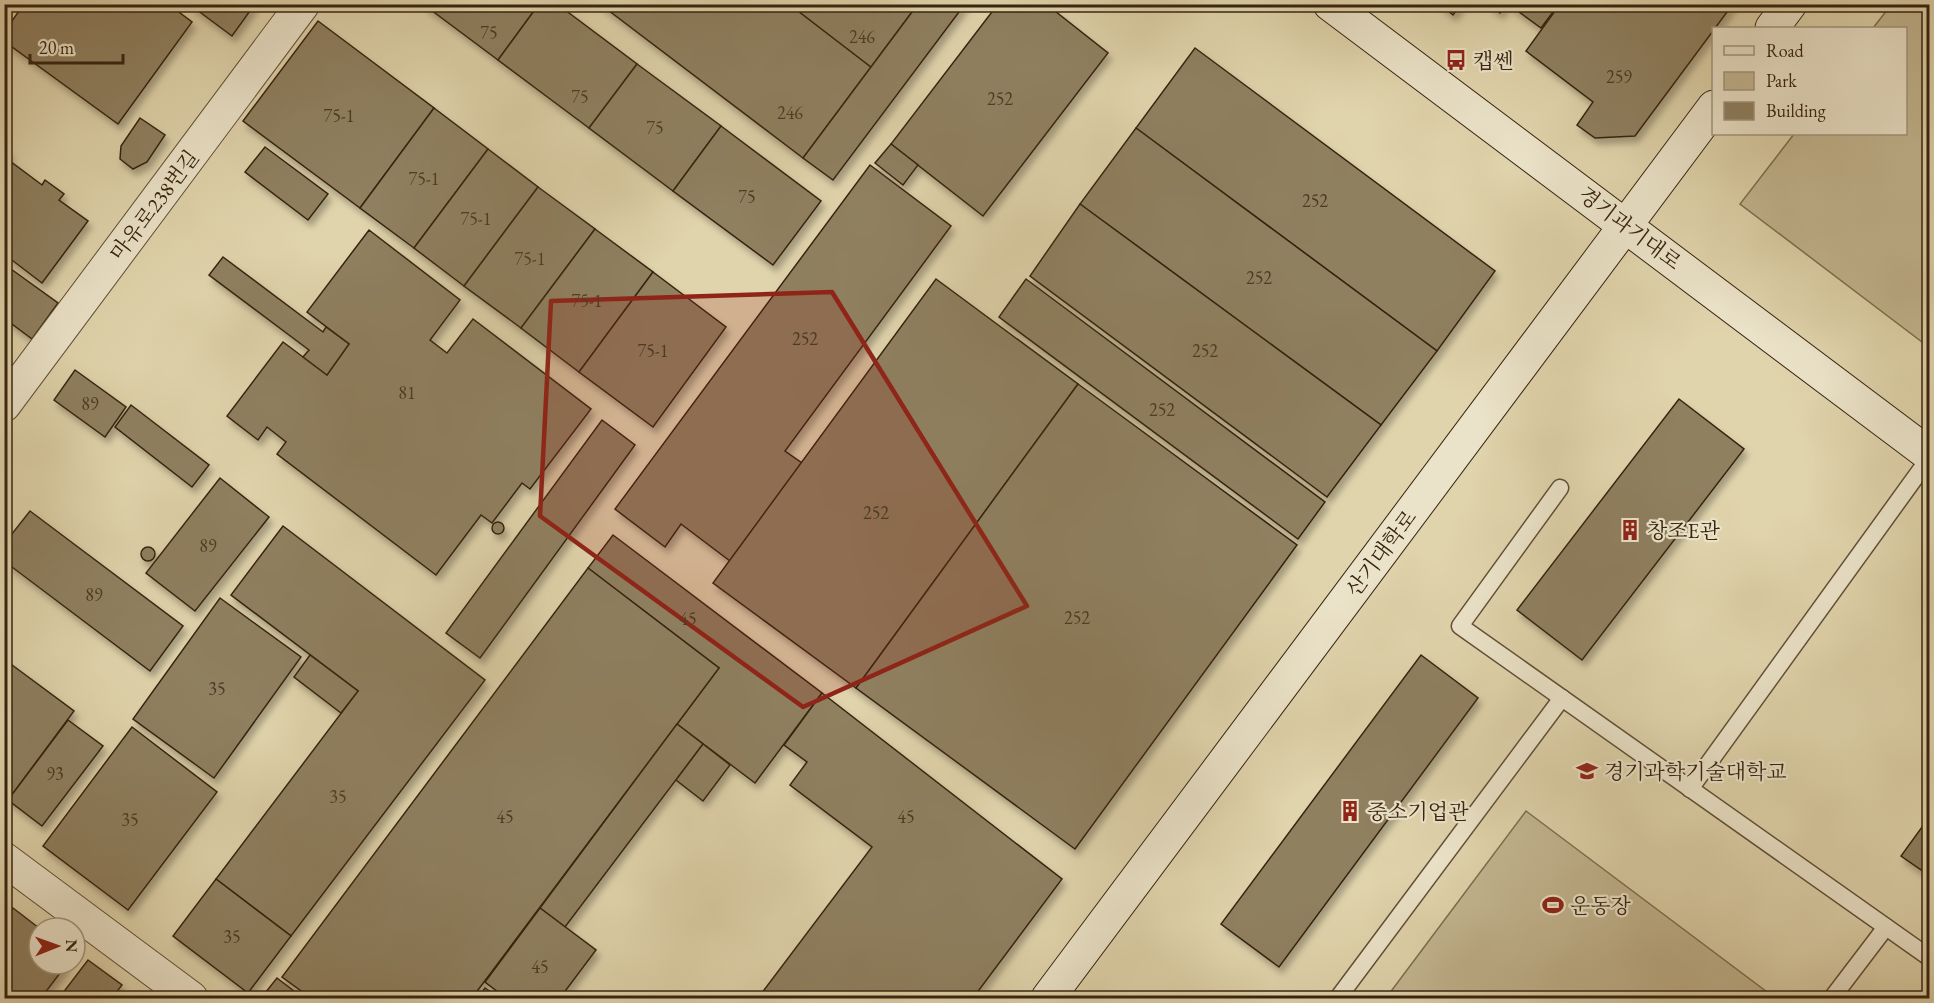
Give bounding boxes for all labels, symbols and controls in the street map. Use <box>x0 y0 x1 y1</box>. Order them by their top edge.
house number: 75 <box>480 21 498 44</box>
house number: 246 <box>849 25 875 48</box>
scale bar <box>30 27 123 65</box>
legend <box>1712 27 1907 135</box>
text: 20 m <box>39 36 74 59</box>
text: Road <box>1766 39 1805 62</box>
place label: 캡쎈 <box>1473 47 1514 74</box>
bus stop icon: 캡쎈 <box>1444 48 1468 72</box>
house number: 259 <box>1606 65 1632 88</box>
text: Park <box>1766 69 1797 92</box>
house number: 75 <box>571 85 589 108</box>
house number: 252 <box>987 87 1013 110</box>
text: Building <box>1766 99 1826 122</box>
house number: 246 <box>777 101 803 124</box>
house number: 75-1 <box>324 104 354 127</box>
house number: 75 <box>646 116 664 139</box>
street label: 마유로238번길 <box>104 144 204 266</box>
house number: 75-1 <box>409 167 439 190</box>
street label: 경기과기대로 <box>1573 181 1687 275</box>
house number: 75 <box>738 185 756 208</box>
house number: 252 <box>1302 189 1328 212</box>
house number: 75-1 <box>461 207 491 230</box>
house number: 75-1 <box>515 247 545 270</box>
house number: 252 <box>1246 266 1272 289</box>
house number: 75-1 <box>572 289 602 312</box>
house number: 252 <box>792 327 818 350</box>
house number: 75-1 <box>638 339 668 362</box>
house number: 252 <box>1192 339 1218 362</box>
house number: 81 <box>398 381 416 404</box>
house number: 89 <box>81 392 99 415</box>
house number: 252 <box>1149 398 1175 421</box>
house number: 252 <box>863 501 889 524</box>
street label: 산기대학로 <box>1340 504 1422 602</box>
place label: 창조E관 <box>1647 517 1720 544</box>
building icon: 창조E관 <box>1618 518 1642 542</box>
house number: 89 <box>199 534 217 557</box>
house number: 89 <box>85 583 103 606</box>
house number: 252 <box>1064 606 1090 629</box>
house number: 45 <box>679 607 697 630</box>
house number: 35 <box>208 677 226 700</box>
place label: 경기과학기술대학교 <box>1604 758 1787 785</box>
school or university icon: 경기과학기술대학교 <box>1575 759 1599 783</box>
house number: 93 <box>46 762 64 785</box>
house number: 35 <box>329 785 347 808</box>
place label: 중소기업관 <box>1367 798 1469 825</box>
building icon: 중소기업관 <box>1338 799 1362 823</box>
house number: 45 <box>496 805 514 828</box>
house number: 45 <box>897 805 915 828</box>
house number: 35 <box>121 808 139 831</box>
place label: 운동장 <box>1570 892 1632 919</box>
sports icon: 운동장 <box>1541 893 1565 917</box>
north arrow <box>27 916 87 976</box>
house number: 35 <box>223 925 241 948</box>
text: N <box>61 939 82 952</box>
house number: 45 <box>531 955 549 978</box>

